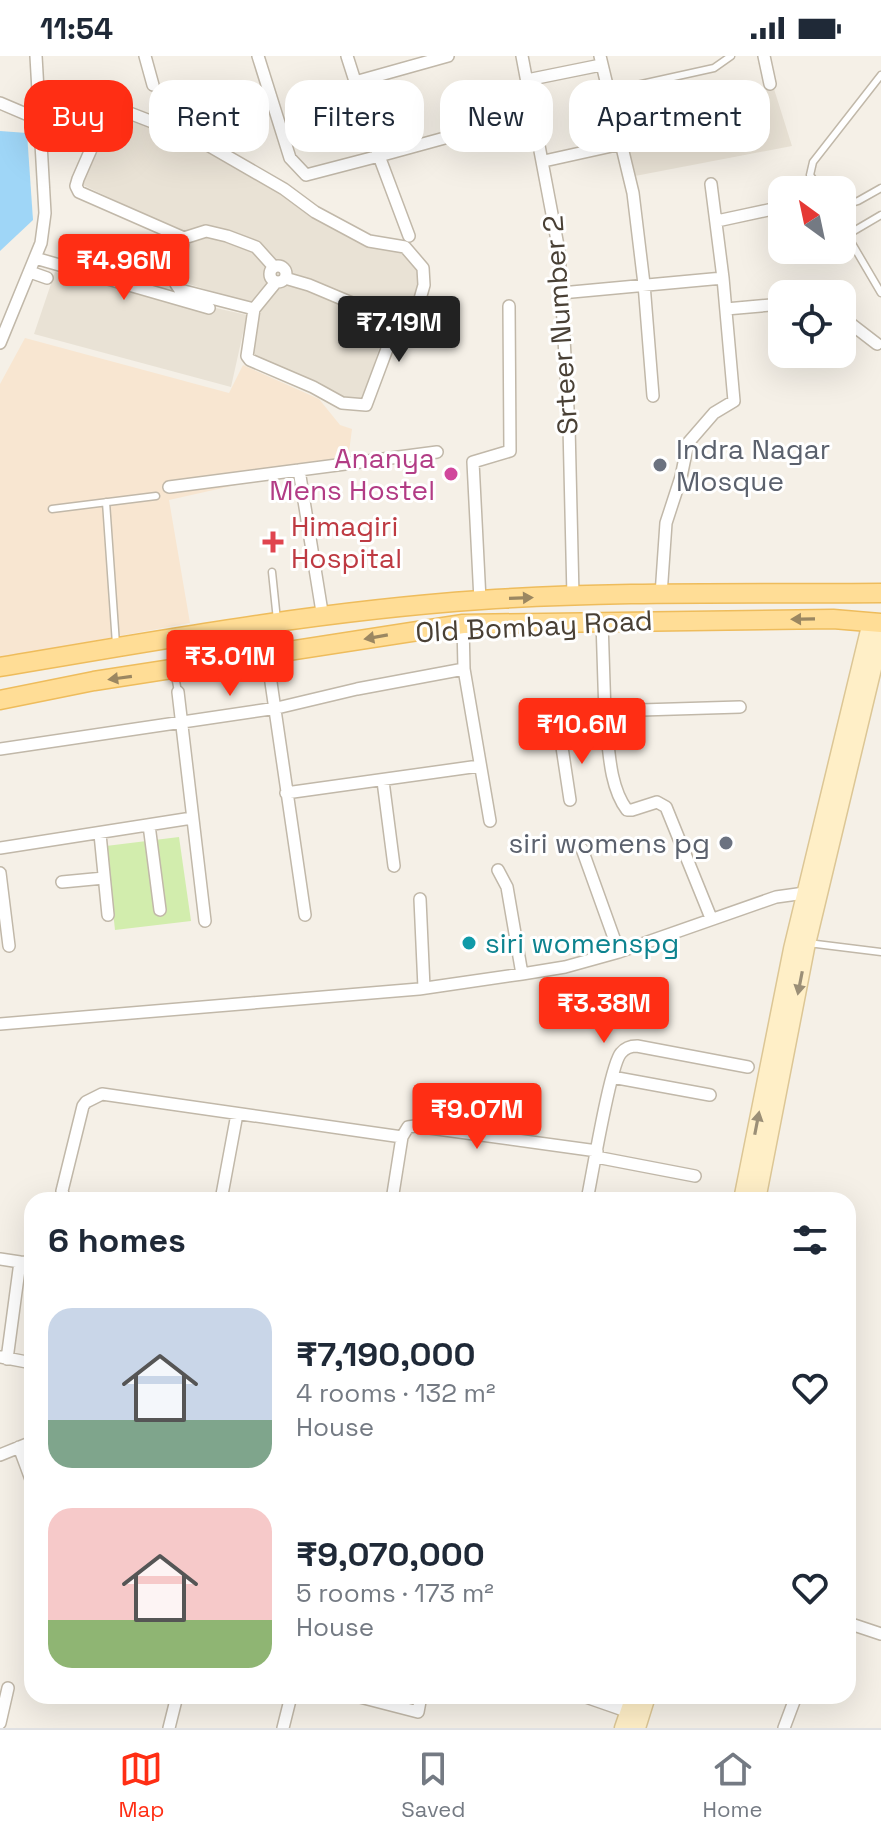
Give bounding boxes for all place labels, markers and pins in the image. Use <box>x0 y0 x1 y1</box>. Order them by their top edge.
pin: ₹4.96M <box>59 234 189 302</box>
pin: ₹7.19M <box>334 296 464 364</box>
place label: Indra Nagar Mosque <box>676 431 830 499</box>
place label: Ananya Mens Hostel <box>269 440 435 508</box>
marker: Indra Nagar Mosque <box>651 456 669 474</box>
marker: Ananya Mens Hostel <box>442 465 460 483</box>
place label: Himagiri Hospital <box>291 508 402 576</box>
marker: Himagiri Hospital <box>262 531 284 553</box>
pin: ₹3.01M <box>165 630 295 698</box>
pin: ₹10.6M <box>517 698 647 766</box>
place label: siri womens pg <box>509 825 710 861</box>
marker: siri womens pg <box>717 834 735 852</box>
place label: siri womenspg <box>485 925 679 961</box>
marker: siri womenspg <box>460 934 478 952</box>
pin: ₹3.38M <box>539 977 669 1045</box>
pin: ₹9.07M <box>412 1083 542 1151</box>

